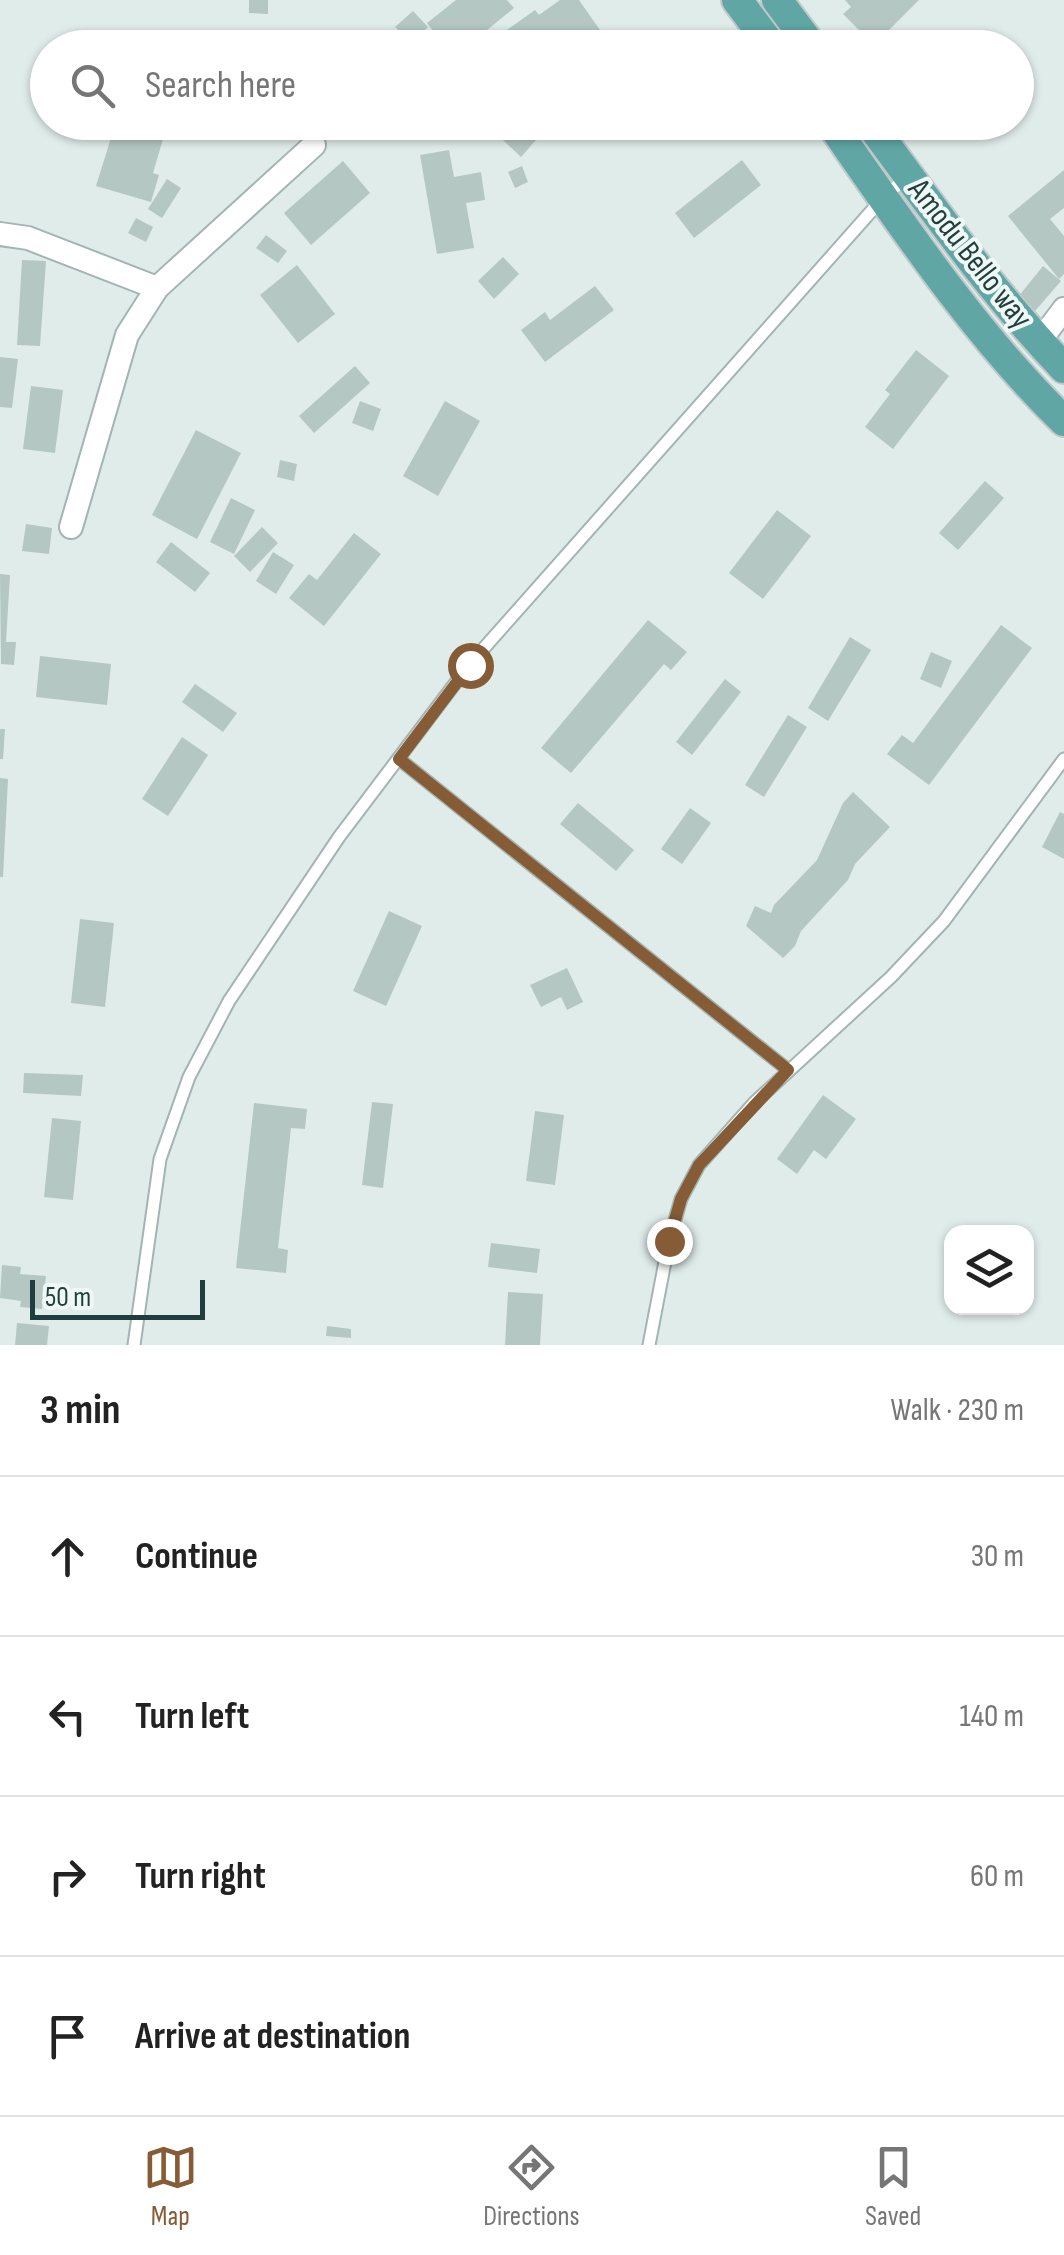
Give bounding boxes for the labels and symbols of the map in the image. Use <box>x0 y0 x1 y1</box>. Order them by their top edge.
street label: Amodu Bello way <box>899 171 1041 337</box>
route start <box>448 643 494 689</box>
route end <box>647 1219 693 1265</box>
scale bar <box>30 1275 205 1320</box>

